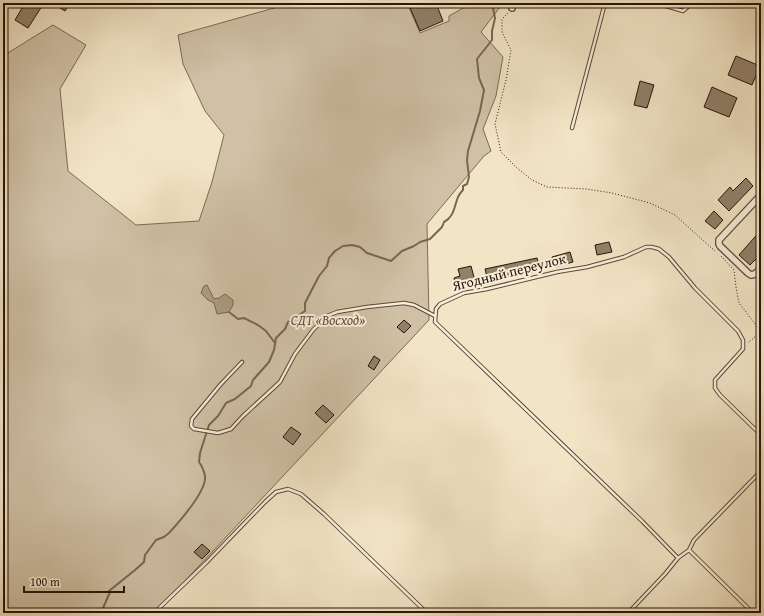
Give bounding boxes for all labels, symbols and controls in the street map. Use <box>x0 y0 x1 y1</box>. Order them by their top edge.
street label: Ягодный переулок <box>449 248 568 296</box>
park label: СДТ «Восход» <box>291 310 365 330</box>
scale bar <box>24 568 124 594</box>
text: 100 m <box>30 573 60 590</box>

